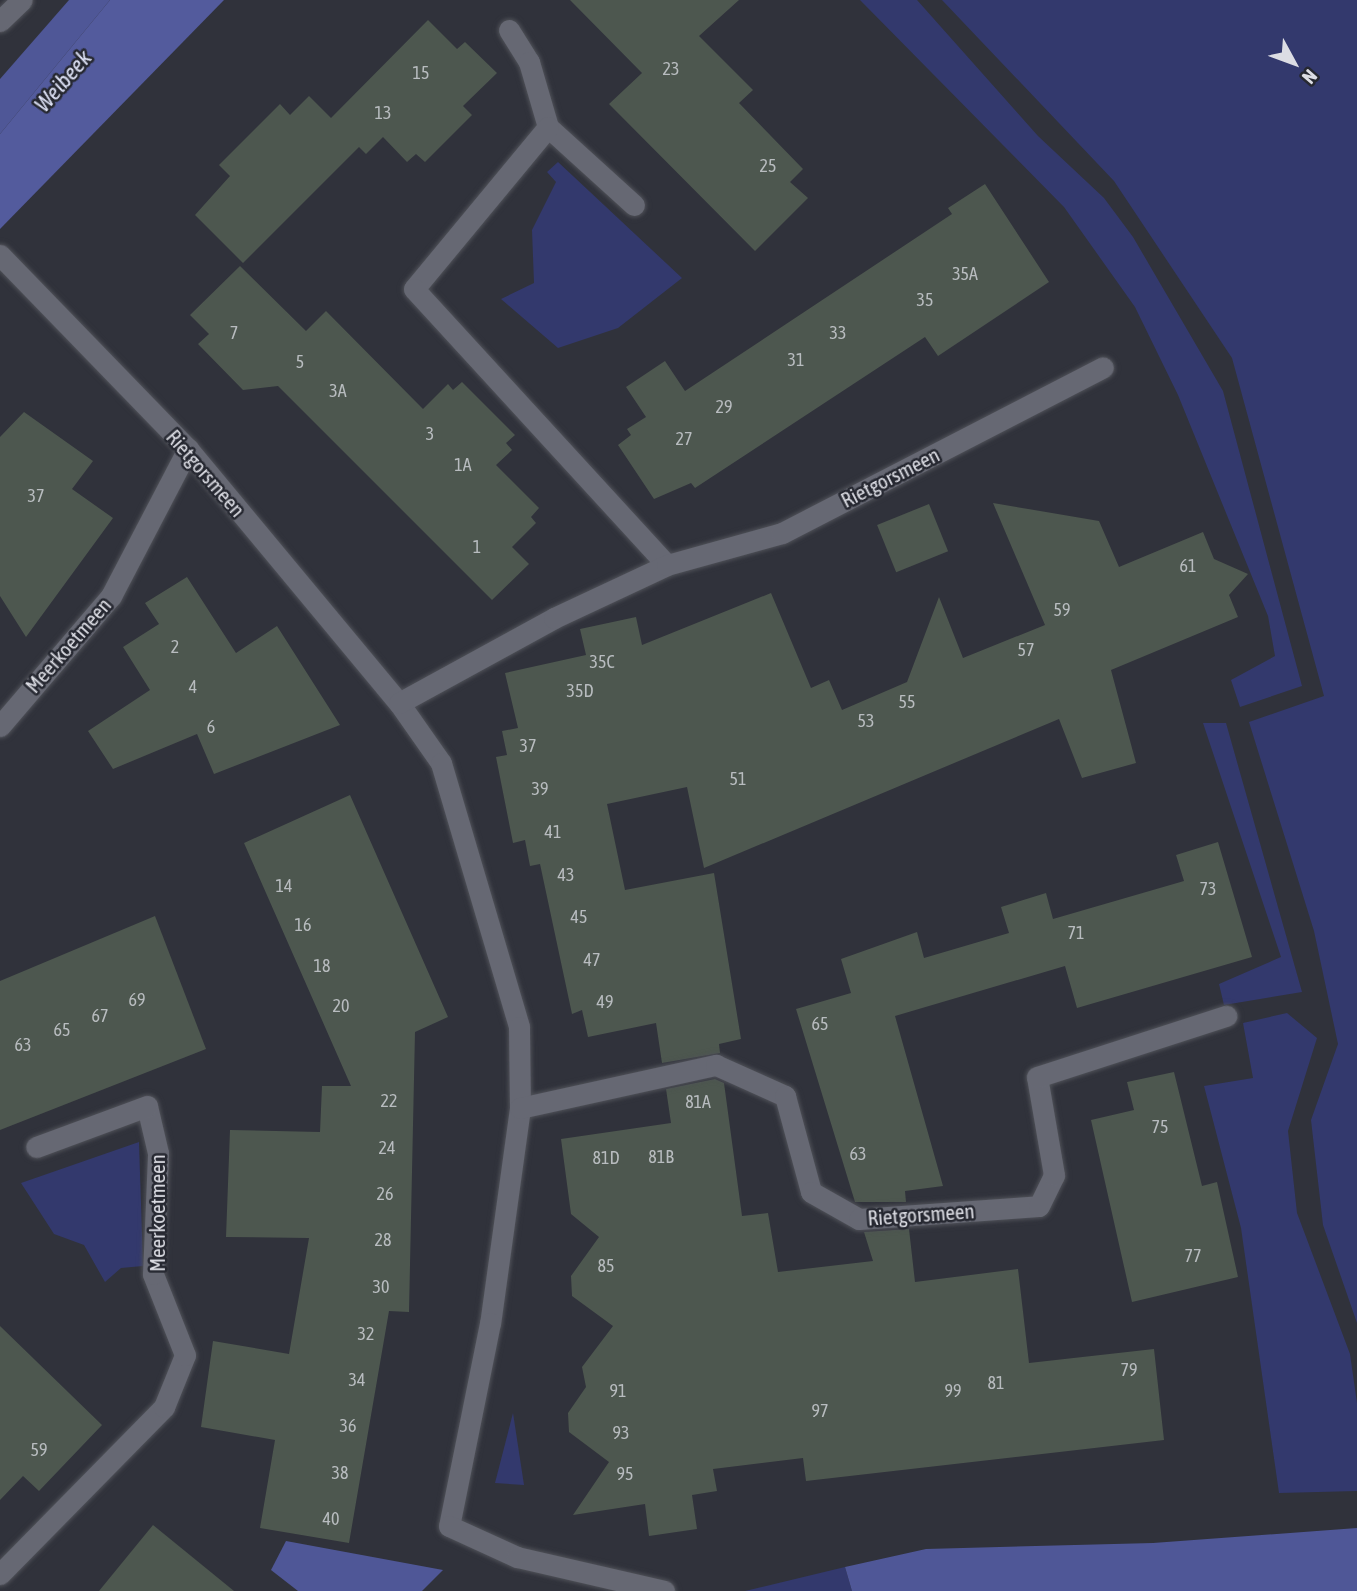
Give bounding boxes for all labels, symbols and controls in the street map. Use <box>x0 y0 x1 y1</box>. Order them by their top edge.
north arrow <box>1259 28 1329 98</box>
water label: Weibeek <box>29 44 97 118</box>
house number: 23 <box>663 58 679 80</box>
house number: 15 <box>413 62 429 84</box>
text: N <box>1298 65 1322 88</box>
house number: 13 <box>375 102 391 124</box>
house number: 25 <box>760 155 776 177</box>
house number: 35A <box>952 263 978 285</box>
house number: 35 <box>917 289 933 311</box>
house number: 7 <box>230 322 238 344</box>
house number: 33 <box>830 322 846 344</box>
house number: 31 <box>788 349 804 371</box>
house number: 5 <box>296 351 304 373</box>
house number: 3A <box>329 380 347 402</box>
house number: 29 <box>716 396 732 418</box>
house number: 3 <box>426 423 434 445</box>
street label: Rietgorsmeen <box>161 424 251 522</box>
house number: 27 <box>676 428 692 450</box>
street label: Rietgorsmeen <box>836 441 944 513</box>
house number: 1A <box>454 454 472 476</box>
house number: 37 <box>28 485 44 507</box>
house number: 1 <box>473 536 481 558</box>
house number: 61 <box>1180 555 1196 577</box>
street label: Meerkoetmeen <box>20 592 116 698</box>
house number: 59 <box>1054 599 1070 621</box>
house number: 2 <box>171 636 179 658</box>
house number: 57 <box>1018 639 1034 661</box>
house number: 35C <box>589 651 615 673</box>
house number: 4 <box>189 676 197 698</box>
house number: 35D <box>567 680 593 702</box>
house number: 55 <box>899 691 915 713</box>
house number: 53 <box>858 710 874 732</box>
house number: 6 <box>207 716 215 738</box>
house number: 37 <box>520 735 536 757</box>
house number: 51 <box>730 768 746 790</box>
house number: 39 <box>532 778 548 800</box>
house number: 41 <box>545 821 561 843</box>
house number: 43 <box>558 864 574 886</box>
house number: 14 <box>276 875 292 897</box>
house number: 73 <box>1200 878 1216 900</box>
house number: 45 <box>571 906 587 928</box>
house number: 16 <box>295 914 311 936</box>
house number: 71 <box>1068 922 1084 944</box>
house number: 47 <box>584 949 600 971</box>
house number: 18 <box>314 955 330 977</box>
house number: 69 <box>129 989 145 1011</box>
house number: 49 <box>597 991 613 1013</box>
house number: 20 <box>333 995 349 1017</box>
house number: 67 <box>92 1005 108 1027</box>
house number: 65 <box>812 1013 828 1035</box>
house number: 65 <box>54 1019 70 1041</box>
house number: 63 <box>15 1034 31 1056</box>
house number: 22 <box>381 1090 397 1112</box>
house number: 81A <box>685 1091 711 1113</box>
house number: 75 <box>1152 1116 1168 1138</box>
house number: 24 <box>379 1137 395 1159</box>
house number: 63 <box>850 1143 866 1165</box>
house number: 81B <box>648 1146 674 1168</box>
house number: 81D <box>593 1147 619 1169</box>
street label: Meerkoetmeen <box>144 1154 170 1272</box>
house number: 26 <box>377 1183 393 1205</box>
street label: Rietgorsmeen <box>867 1198 975 1230</box>
house number: 28 <box>375 1229 391 1251</box>
house number: 77 <box>1185 1245 1201 1267</box>
house number: 85 <box>598 1255 614 1277</box>
house number: 30 <box>373 1276 389 1298</box>
house number: 32 <box>358 1323 374 1345</box>
house number: 79 <box>1121 1359 1137 1381</box>
house number: 34 <box>349 1369 365 1391</box>
house number: 81 <box>988 1372 1004 1394</box>
house number: 91 <box>610 1380 626 1402</box>
house number: 99 <box>945 1380 961 1402</box>
house number: 97 <box>812 1400 828 1422</box>
house number: 36 <box>340 1415 356 1437</box>
house number: 93 <box>613 1422 629 1444</box>
house number: 59 <box>31 1439 47 1461</box>
house number: 38 <box>332 1462 348 1484</box>
house number: 95 <box>617 1463 633 1485</box>
house number: 40 <box>323 1508 339 1530</box>

